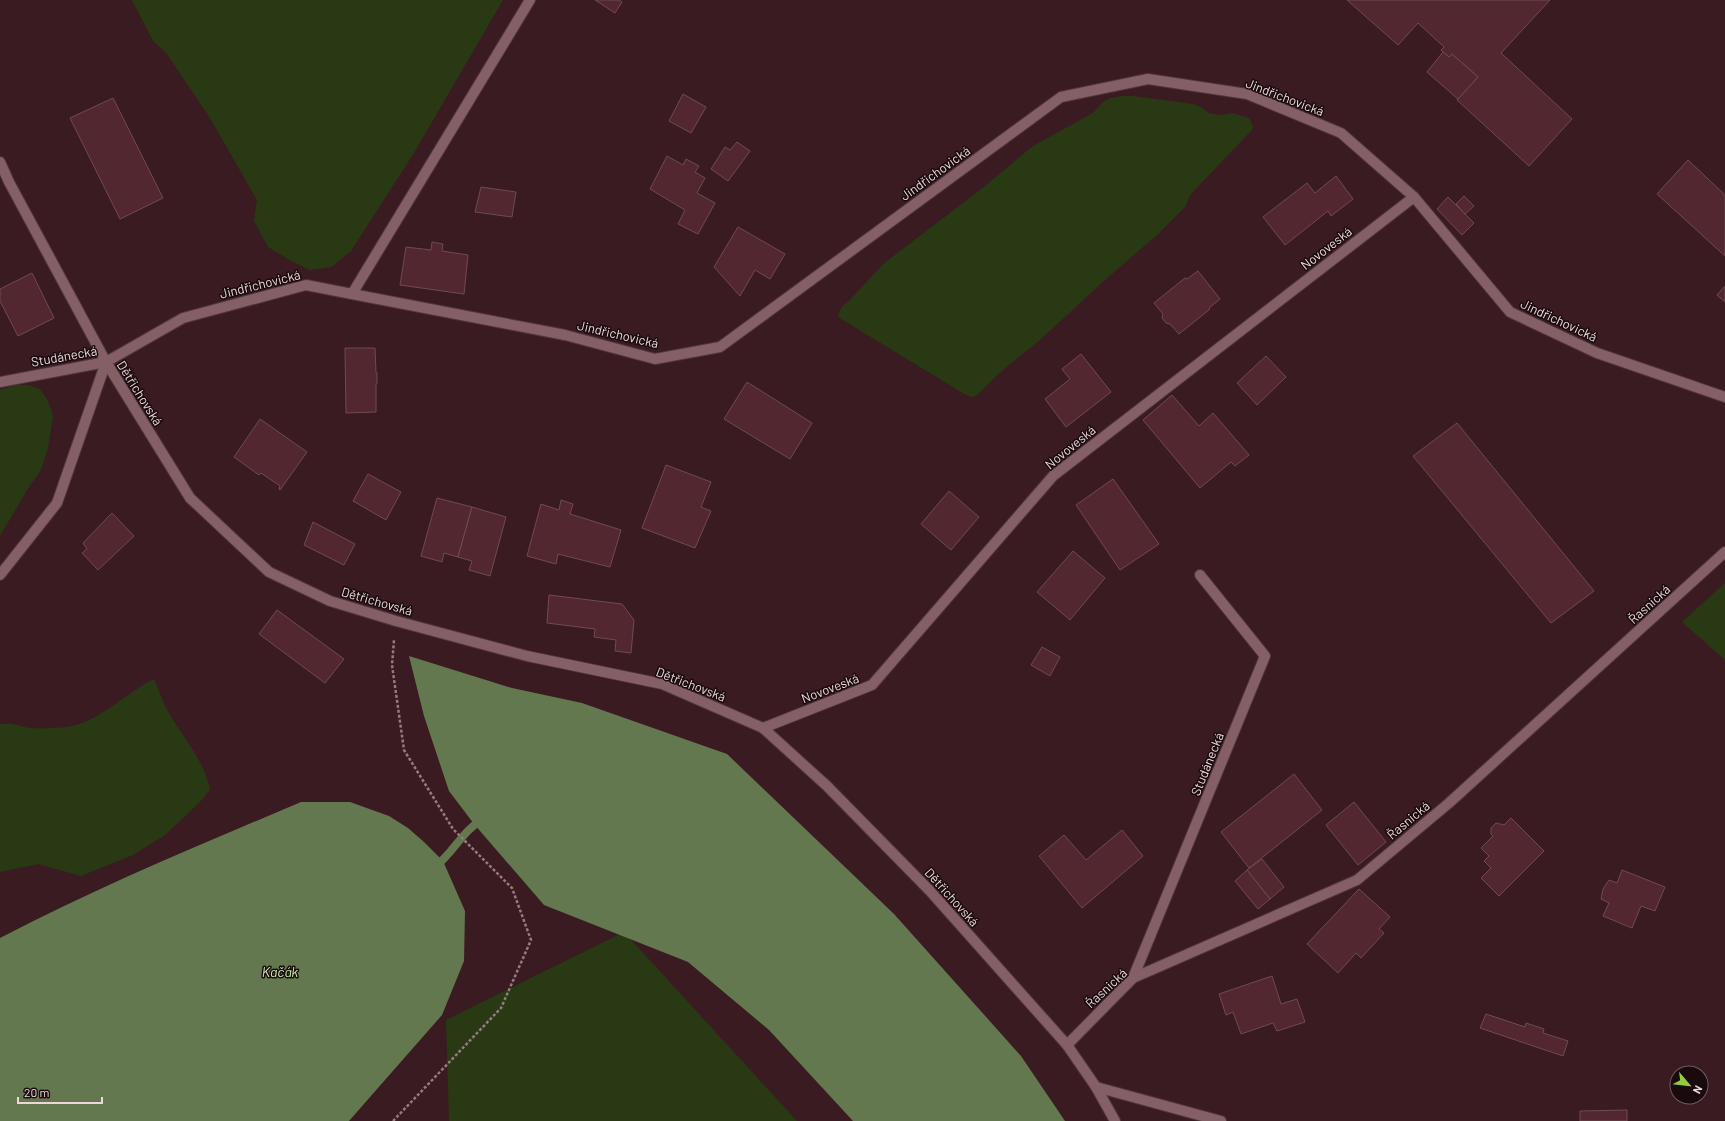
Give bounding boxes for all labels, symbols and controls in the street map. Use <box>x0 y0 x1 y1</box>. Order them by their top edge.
street label: Jindřichovická <box>1244 75 1326 119</box>
street label: Jindřichovická <box>897 142 973 204</box>
street label: Novoveská <box>1297 223 1355 273</box>
street label: Jindřichovická <box>218 266 302 302</box>
street label: Jindřichovická <box>1518 295 1600 345</box>
street label: Jindřichovická <box>576 317 660 351</box>
street label: Studánecká <box>30 342 98 370</box>
street label: Dětřichovská <box>114 358 166 428</box>
street label: Novoveská <box>1041 422 1099 472</box>
street label: Řasnická <box>1625 581 1673 627</box>
street label: Dětřichovská <box>340 583 414 619</box>
street label: Dětřichovská <box>654 663 728 705</box>
street label: Novoveská <box>799 670 861 706</box>
street label: Studánecká <box>1187 730 1227 798</box>
street label: Řasnická <box>1383 797 1433 843</box>
street label: Dětřichovská <box>922 864 982 930</box>
water label: Kačák <box>262 963 298 980</box>
street label: Řasnická <box>1082 965 1130 1011</box>
north arrow <box>1669 1065 1709 1105</box>
scale bar <box>18 1079 102 1105</box>
text: N <box>1691 1084 1706 1096</box>
text: 20 m <box>24 1085 50 1099</box>

